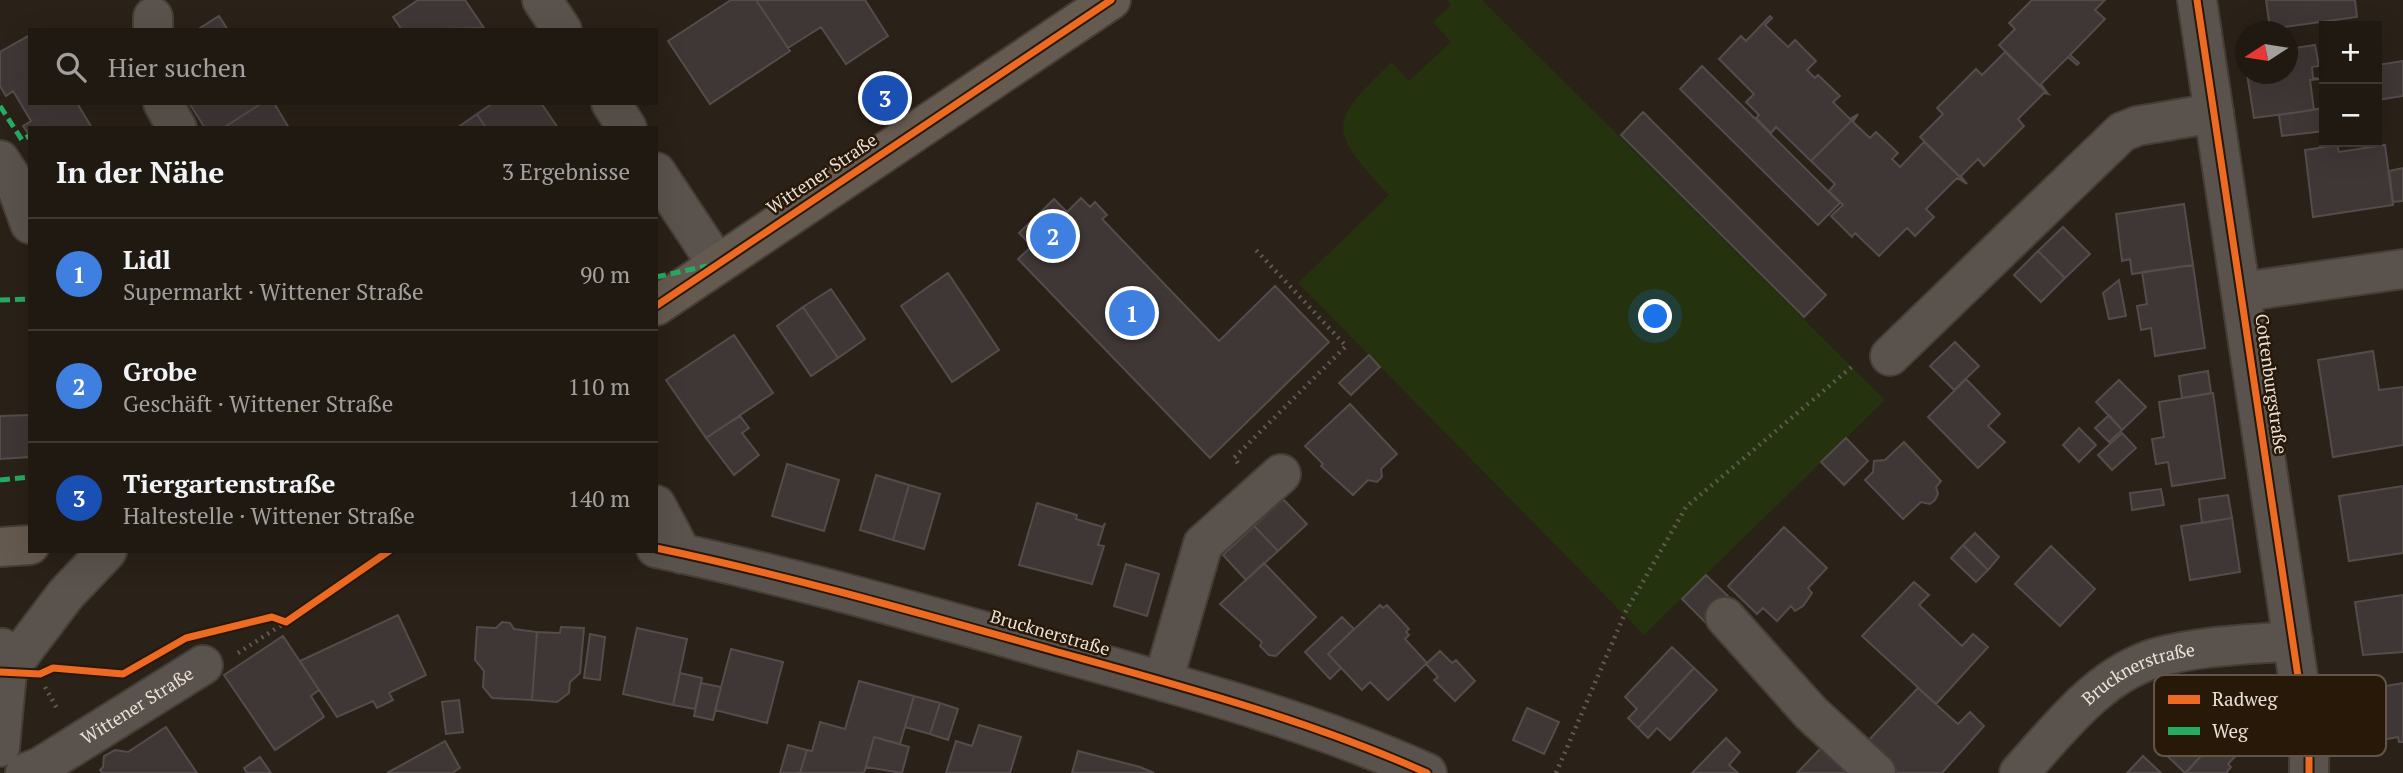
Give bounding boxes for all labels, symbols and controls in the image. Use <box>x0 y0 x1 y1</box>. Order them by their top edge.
north arrow <box>2235 21 2298 84</box>
map controls <box>2319 21 2382 147</box>
button: + <box>2319 21 2382 84</box>
search box <box>28 28 658 105</box>
icon: search <box>52 48 90 86</box>
text: Hier suchen <box>108 50 246 84</box>
pin: 3 <box>862 72 908 124</box>
button: − <box>2319 84 2382 147</box>
street label: Wittener Straße <box>761 127 881 219</box>
text: In der Nähe <box>56 152 224 192</box>
text: 3 Ergebnisse <box>502 156 630 187</box>
pin: 2 <box>1030 210 1076 262</box>
text: Lidl <box>123 242 171 276</box>
text: 1 <box>73 259 86 290</box>
text: 90 m <box>580 259 630 290</box>
text: Supermarkt · Wittener Straße <box>123 276 424 307</box>
pin: 1 <box>1109 287 1155 339</box>
your location <box>1638 299 1672 333</box>
street label: Cottenburgstraße <box>2250 312 2294 456</box>
text: Grobe <box>123 354 197 388</box>
text: 2 <box>73 371 86 402</box>
text: 110 m <box>568 371 630 402</box>
text: Geschäft · Wittener Straße <box>123 388 393 419</box>
text: Tiergartenstraße <box>123 466 336 500</box>
text: 3 <box>73 483 86 514</box>
text: 140 m <box>568 483 630 514</box>
text: Haltestelle · Wittener Straße <box>123 500 415 531</box>
street label: Brucknerstraße <box>988 603 1113 661</box>
street label: Brucknerstraße <box>2076 637 2196 710</box>
street label: Wittener Straße <box>76 661 198 750</box>
legend <box>2154 675 2386 756</box>
text: Radweg <box>2212 686 2278 711</box>
text: Weg <box>2212 718 2249 743</box>

